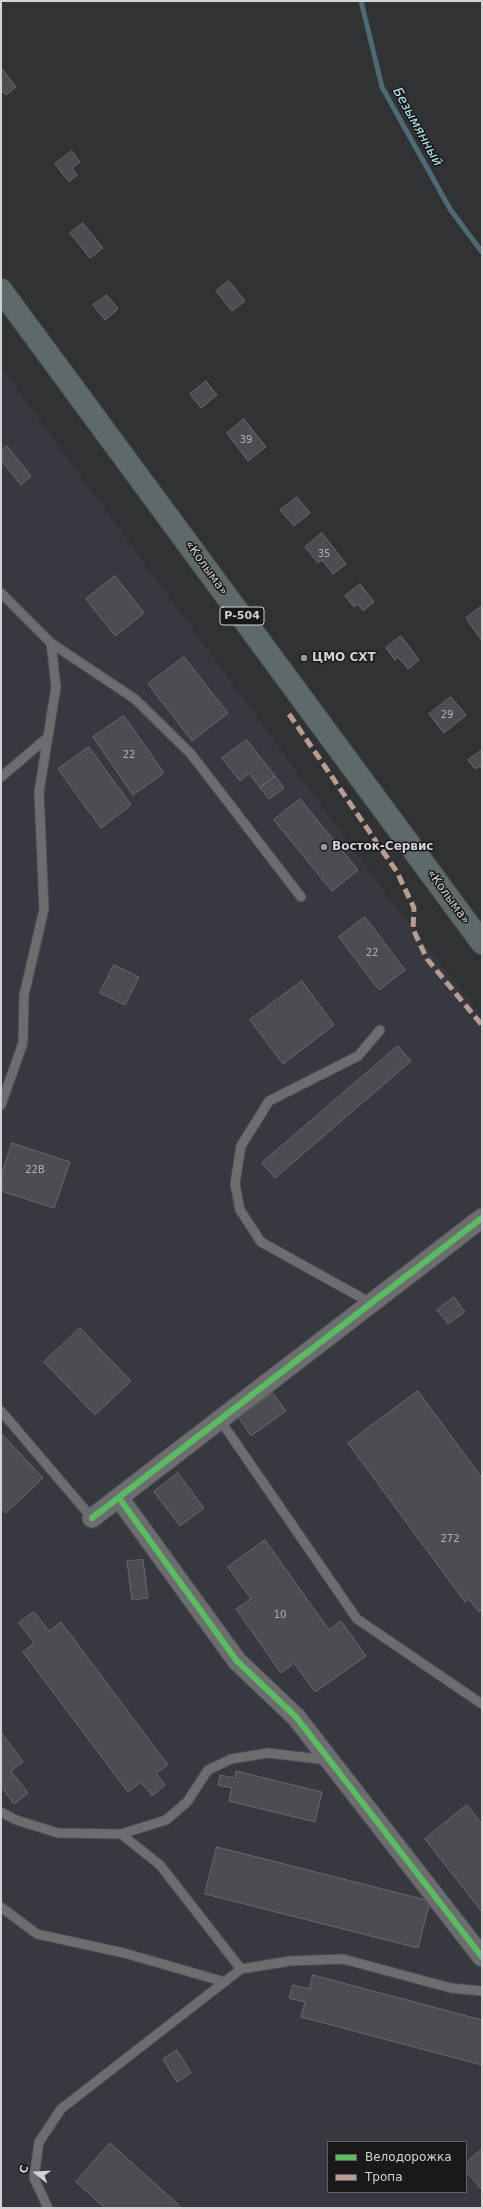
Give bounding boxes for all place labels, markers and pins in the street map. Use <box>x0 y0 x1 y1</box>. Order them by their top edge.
place label: ЦМО СХТ <box>312 651 376 665</box>
marker: ЦМО СХТ <box>299 653 309 663</box>
place label: Восток-Сервис <box>332 840 433 854</box>
marker: Восток-Сервис <box>319 842 329 852</box>

